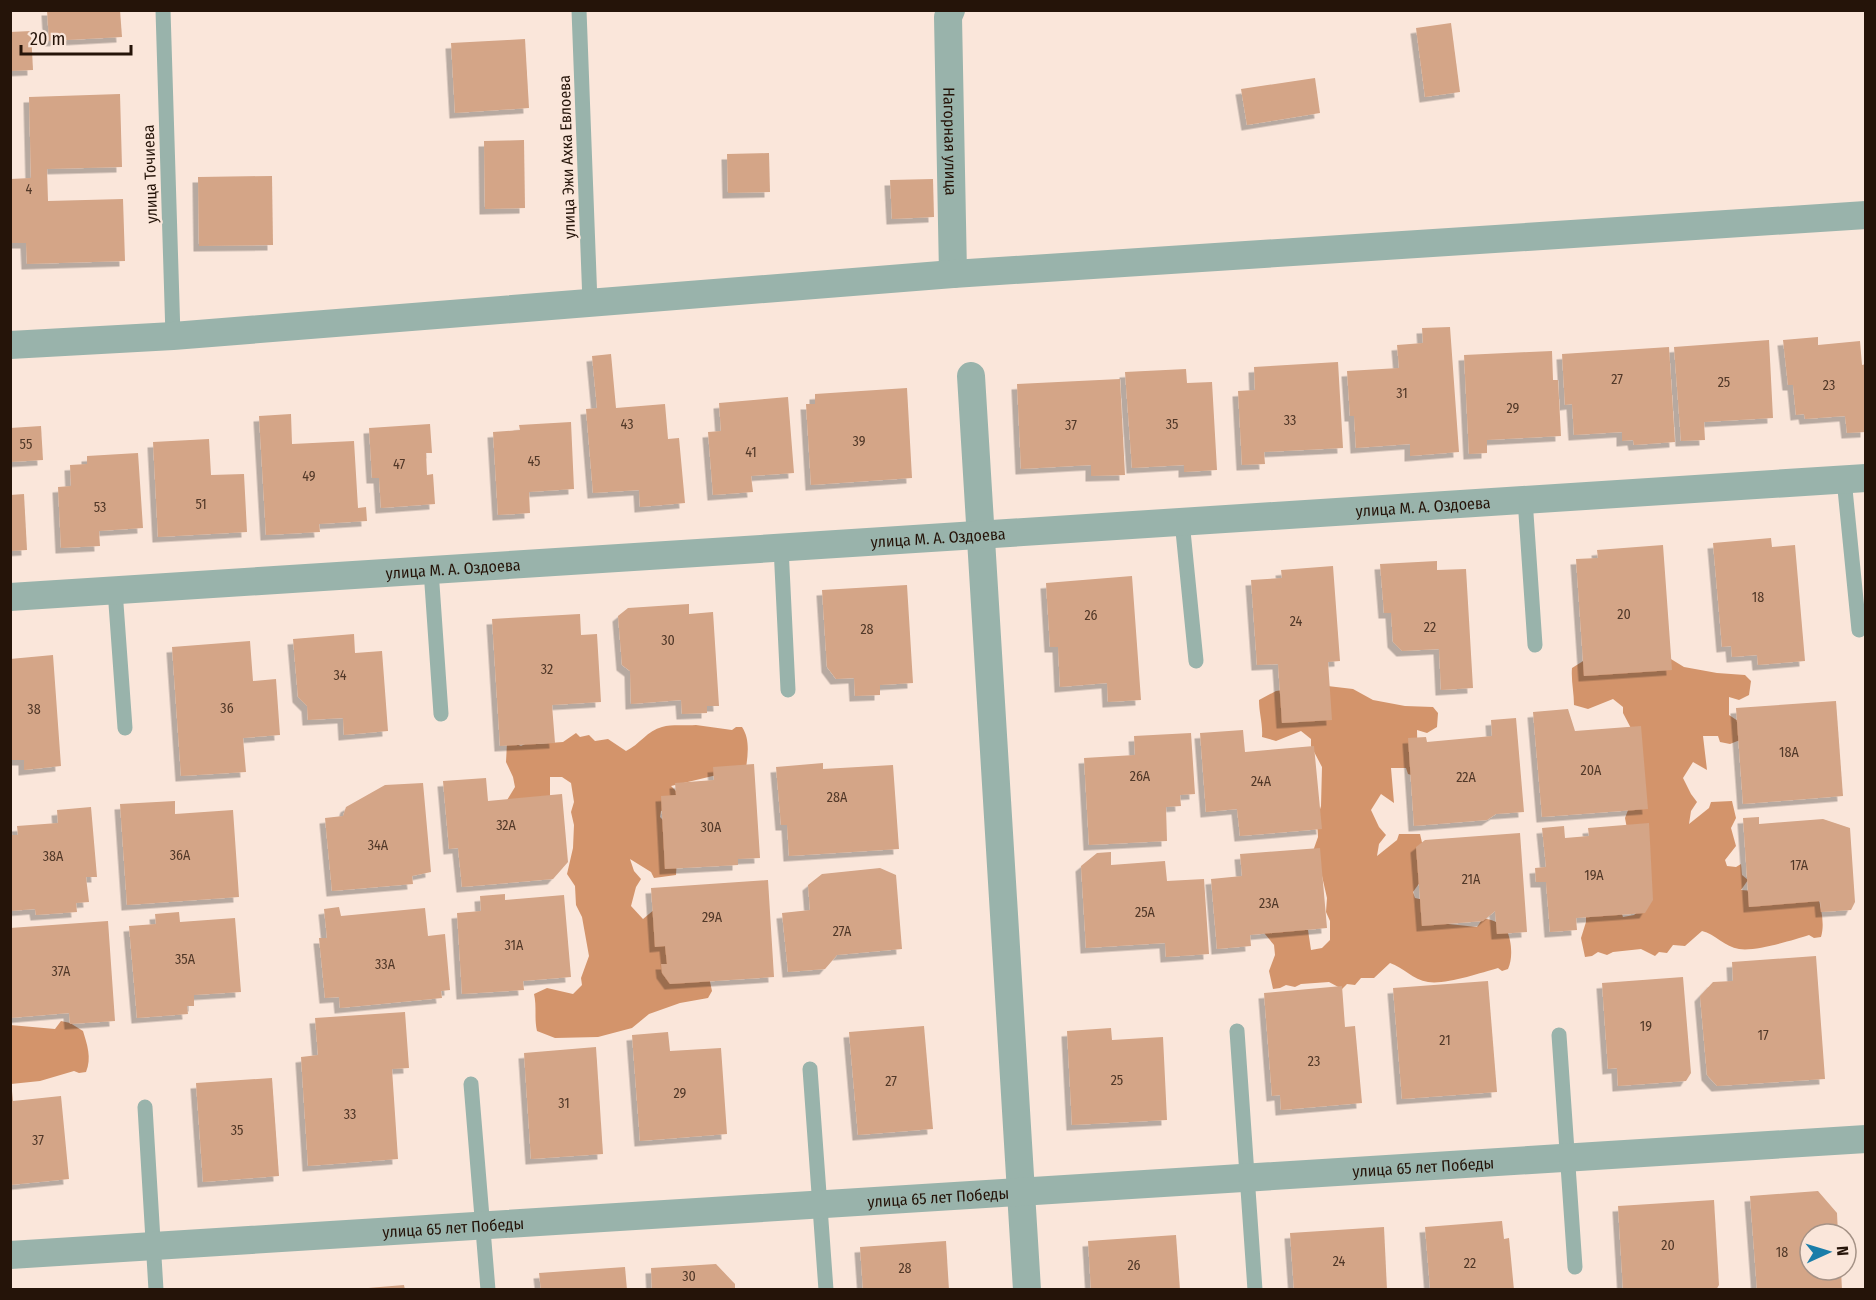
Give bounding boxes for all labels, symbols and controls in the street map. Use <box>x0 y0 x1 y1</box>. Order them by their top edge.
scale bar <box>21 18 130 56</box>
text: 20 m <box>30 28 65 50</box>
street label: улица Эжи Ахка Евлоева <box>555 75 579 239</box>
street label: Нагорная улица <box>940 87 961 196</box>
street label: улица Точиева <box>139 124 161 224</box>
house number: 4 <box>26 181 33 198</box>
house number: 27 <box>1611 371 1623 388</box>
house number: 25 <box>1718 374 1730 391</box>
house number: 23 <box>1823 377 1835 394</box>
house number: 31 <box>1396 385 1408 402</box>
house number: 29 <box>1507 400 1520 417</box>
house number: 33 <box>1284 412 1296 429</box>
house number: 43 <box>621 416 633 433</box>
house number: 35 <box>1166 416 1178 433</box>
house number: 37 <box>1065 417 1077 434</box>
house number: 39 <box>853 433 866 450</box>
house number: 55 <box>20 436 32 453</box>
house number: 41 <box>745 444 757 461</box>
house number: 45 <box>527 453 541 470</box>
house number: 47 <box>393 456 405 473</box>
house number: 49 <box>302 468 316 485</box>
street label: улица М. А. Оздоева <box>1355 493 1491 520</box>
house number: 51 <box>195 496 207 513</box>
house number: 53 <box>94 499 106 516</box>
street label: улица М. А. Оздоева <box>870 524 1006 551</box>
street label: улица М. А. Оздоева <box>385 555 521 582</box>
house number: 18 <box>1752 589 1764 606</box>
house number: 20 <box>1617 606 1631 623</box>
house number: 26 <box>1084 607 1098 624</box>
house number: 24 <box>1290 613 1303 630</box>
house number: 22 <box>1424 619 1436 636</box>
house number: 28 <box>860 621 874 638</box>
house number: 30 <box>661 632 675 649</box>
house number: 32 <box>541 661 553 678</box>
house number: 34 <box>333 667 347 684</box>
house number: 36 <box>220 700 234 717</box>
house number: 38 <box>27 701 41 718</box>
house number: 18А <box>1779 744 1800 761</box>
house number: 20А <box>1581 762 1602 779</box>
house number: 26А <box>1130 768 1151 785</box>
house number: 22А <box>1456 769 1476 786</box>
house number: 24А <box>1251 773 1272 790</box>
house number: 28А <box>827 789 848 806</box>
house number: 32А <box>496 817 517 834</box>
house number: 30А <box>701 819 722 836</box>
house number: 34А <box>368 837 389 854</box>
house number: 36А <box>170 847 191 864</box>
house number: 38А <box>43 848 64 865</box>
house number: 17А <box>1790 857 1809 874</box>
house number: 19А <box>1584 867 1604 884</box>
house number: 21А <box>1462 871 1481 888</box>
house number: 23А <box>1259 895 1280 912</box>
house number: 25А <box>1135 904 1156 921</box>
house number: 29А <box>702 909 723 926</box>
house number: 27А <box>833 923 852 940</box>
house number: 31А <box>505 937 524 954</box>
house number: 35А <box>175 951 196 968</box>
house number: 33А <box>375 956 396 973</box>
house number: 37А <box>52 963 71 980</box>
house number: 19 <box>1640 1018 1652 1035</box>
house number: 17 <box>1757 1027 1769 1044</box>
house number: 21 <box>1439 1032 1451 1049</box>
house number: 23 <box>1308 1053 1320 1070</box>
house number: 25 <box>1111 1072 1123 1089</box>
house number: 27 <box>885 1073 897 1090</box>
house number: 29 <box>674 1085 687 1102</box>
house number: 31 <box>558 1095 570 1112</box>
house number: 33 <box>344 1106 356 1123</box>
house number: 35 <box>231 1122 243 1139</box>
house number: 37 <box>32 1132 44 1149</box>
street label: улица 65 лет Победы <box>1352 1153 1495 1181</box>
street label: улица 65 лет Победы <box>867 1183 1010 1211</box>
street label: улица 65 лет Победы <box>382 1213 524 1241</box>
north arrow <box>1798 1222 1858 1282</box>
house number: 20 <box>1661 1237 1675 1254</box>
house number: 18 <box>1776 1244 1788 1261</box>
text: N <box>1833 1246 1852 1256</box>
house number: 24 <box>1333 1253 1346 1270</box>
house number: 22 <box>1464 1255 1476 1272</box>
house number: 26 <box>1127 1257 1141 1274</box>
house number: 28 <box>898 1260 912 1277</box>
house number: 30 <box>682 1268 696 1285</box>

